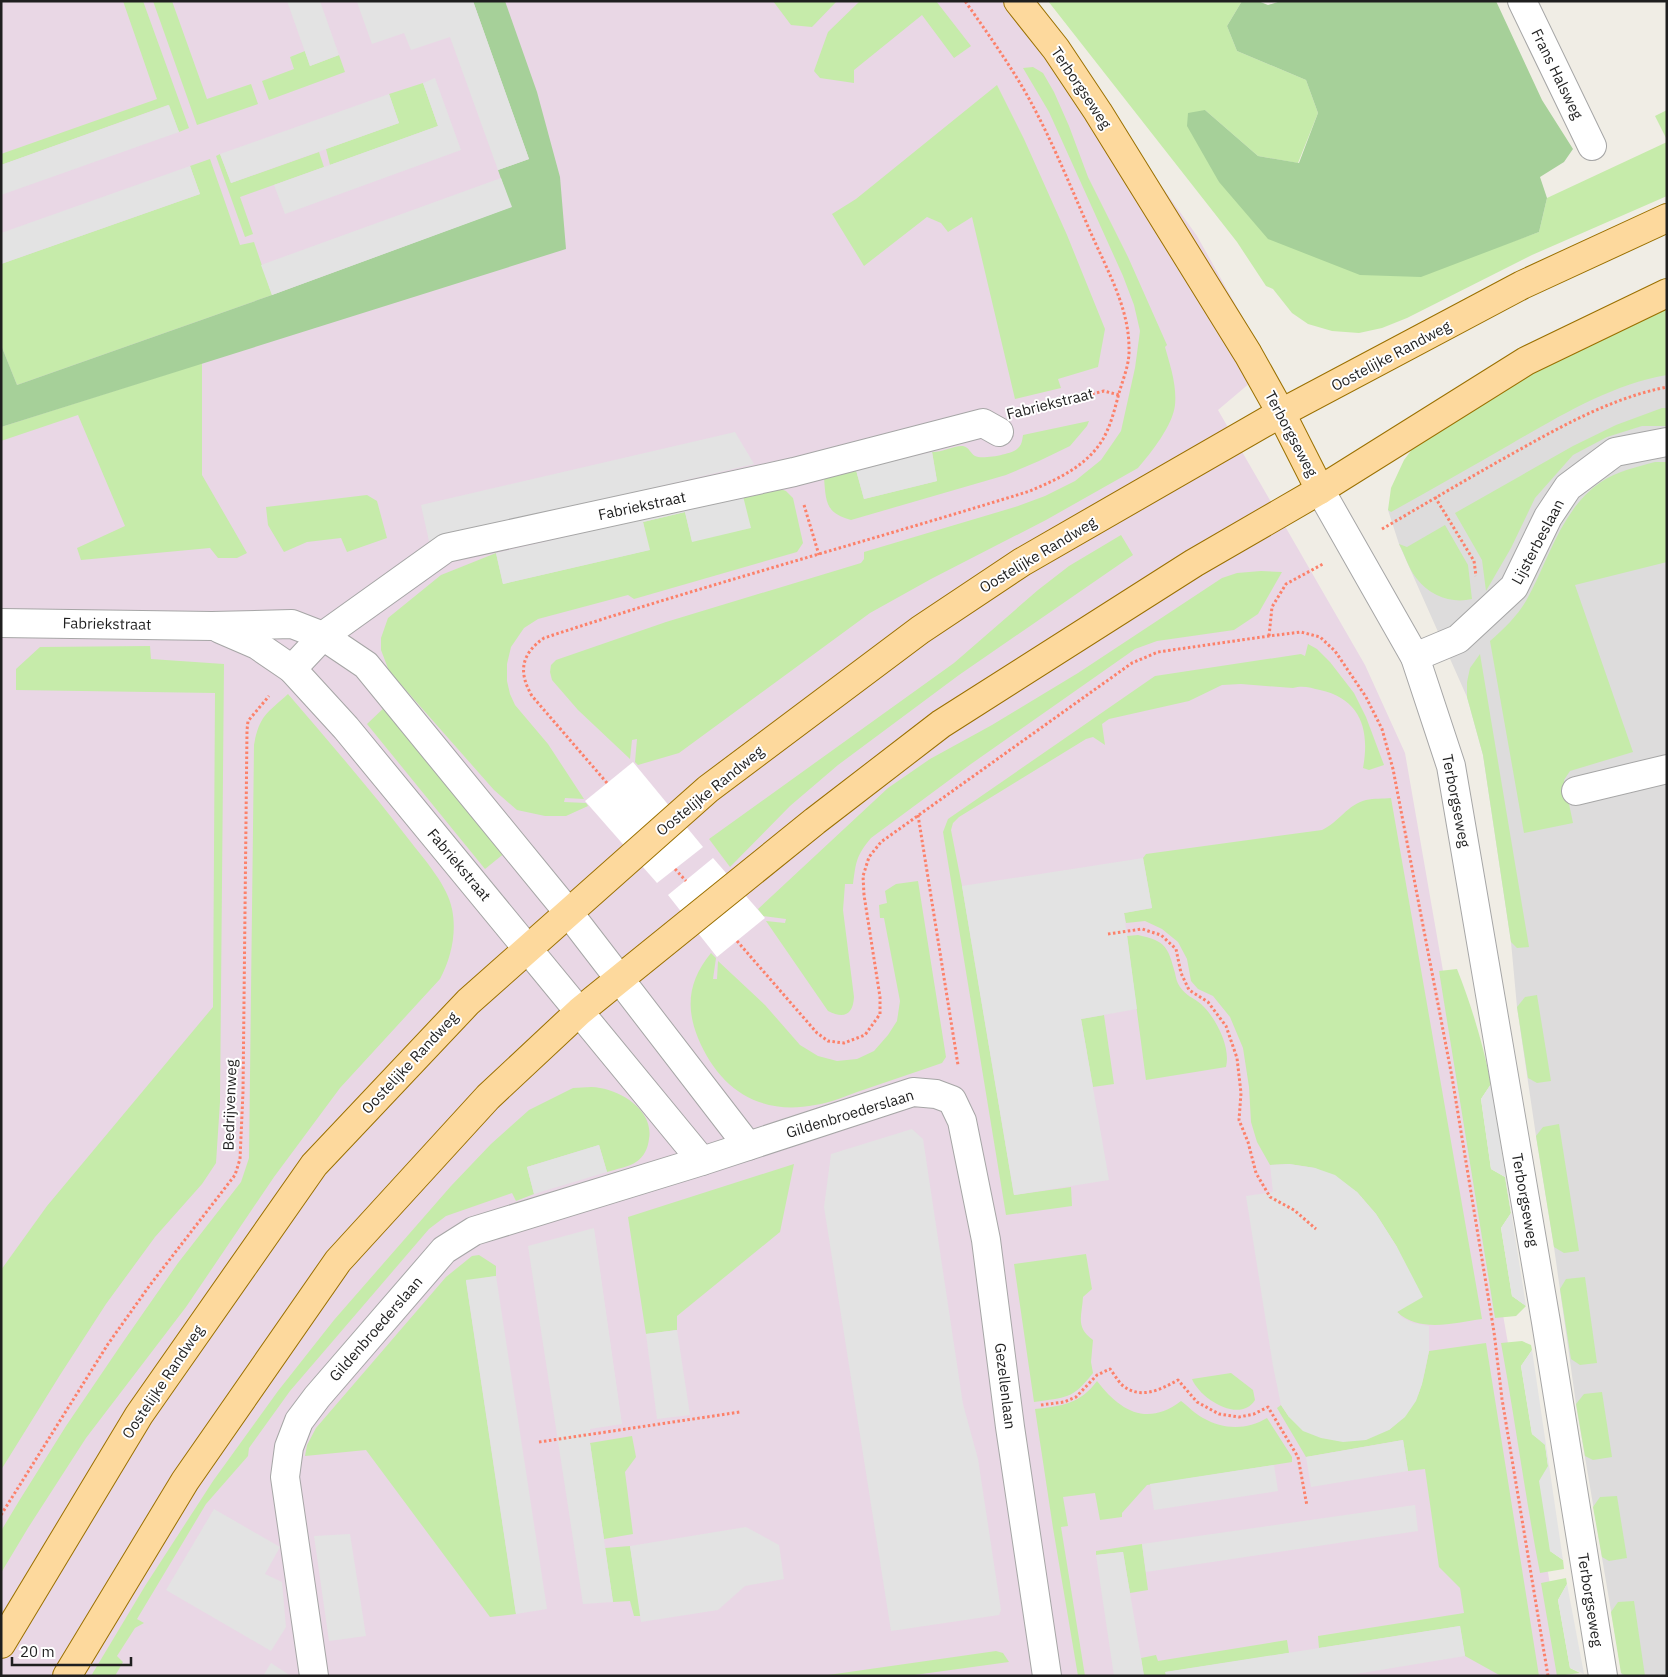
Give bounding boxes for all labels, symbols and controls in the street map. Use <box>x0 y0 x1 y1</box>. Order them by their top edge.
street label: Frans Halsweg <box>1527 25 1588 122</box>
street label: Terborgseweg <box>1047 43 1116 132</box>
street label: Oostelijke Randweg <box>1328 316 1454 395</box>
street label: Fabriekstraat <box>1004 384 1095 423</box>
street label: Terborgseweg <box>1261 388 1322 480</box>
street label: Fabriekstraat <box>596 487 687 524</box>
street label: Lijsterbeslaan <box>1507 496 1568 588</box>
street label: Oostelijke Randweg <box>976 512 1100 597</box>
street label: Fabriekstraat <box>62 613 152 634</box>
street label: Oostelijke Randweg <box>652 741 767 840</box>
street label: Terborgseweg <box>1438 753 1475 849</box>
street label: Fabriekstraat <box>424 825 495 905</box>
street label: Oostelijke Randweg <box>357 1008 462 1118</box>
street label: Bedrijvenweg <box>218 1059 241 1151</box>
street label: Gildenbroederslaan <box>784 1085 916 1142</box>
street label: Terborgseweg <box>1508 1152 1543 1248</box>
street label: Gildenbroederslaan <box>325 1272 426 1385</box>
street label: Oostelijke Randweg <box>118 1321 208 1442</box>
street label: Gezellenlaan <box>991 1342 1020 1430</box>
street label: Terborgseweg <box>1574 1552 1607 1648</box>
scale bar <box>12 1634 131 1666</box>
text: 20 m <box>20 1642 55 1661</box>

